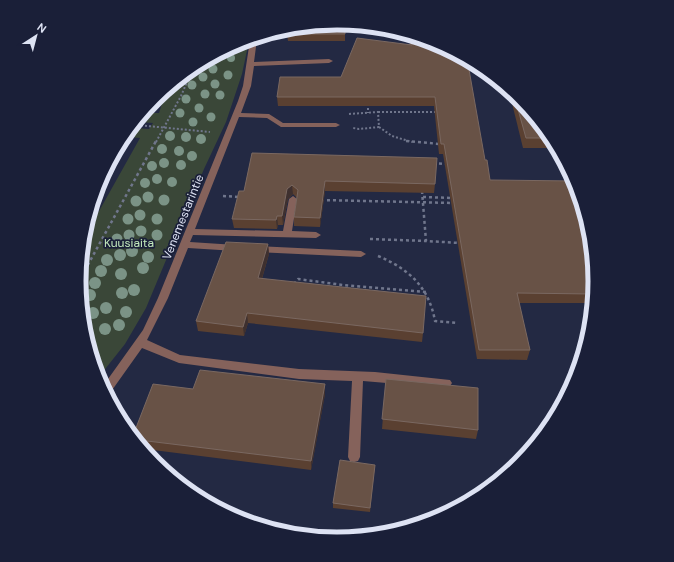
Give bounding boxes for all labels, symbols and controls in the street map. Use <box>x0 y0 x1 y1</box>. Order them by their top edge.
north arrow <box>16 16 56 56</box>
text: N <box>35 20 49 36</box>
street label: Venemestarintie <box>159 172 208 262</box>
park label: Kuusiaita <box>104 235 154 251</box>

